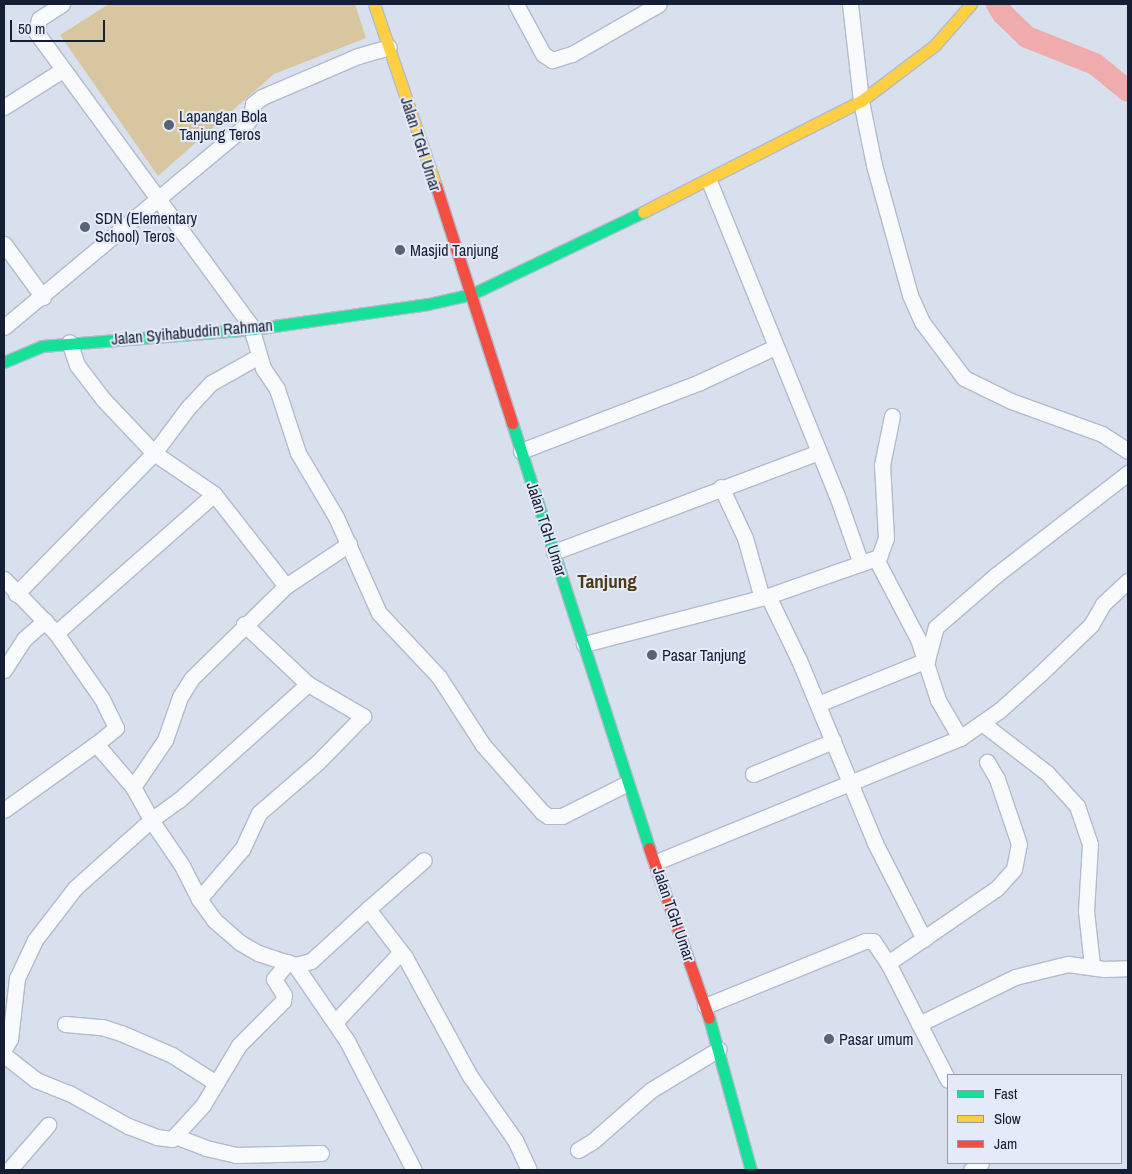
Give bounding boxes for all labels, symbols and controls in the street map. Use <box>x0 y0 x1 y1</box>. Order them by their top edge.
scale bar <box>12 10 108 42</box>
text: 50 m <box>18 18 45 39</box>
street label: Jalan TGH Umar <box>397 94 445 194</box>
place label: Lapangan Bola Tanjung Teros <box>179 106 267 144</box>
marker: Lapangan Bola Tanjung Teros <box>163 119 175 131</box>
place label: SDN (Elementary School) Teros <box>95 208 197 246</box>
marker: SDN (Elementary School) Teros <box>79 221 91 233</box>
place label: Masjid Tanjung <box>410 240 498 260</box>
marker: Masjid Tanjung <box>394 244 406 256</box>
street label: Jalan Syihabuddin Rahman <box>111 315 273 349</box>
street label: Jalan TGH Umar <box>523 479 571 579</box>
district label: Tanjung <box>577 571 637 593</box>
place label: Pasar Tanjung <box>662 645 746 665</box>
marker: Pasar Tanjung <box>646 649 658 661</box>
street label: Jalan TGH Umar <box>649 864 699 964</box>
place label: Pasar umum <box>839 1029 913 1049</box>
marker: Pasar umum <box>823 1033 835 1045</box>
legend <box>947 1074 1122 1164</box>
text: Fast <box>994 1083 1017 1104</box>
text: Slow <box>994 1108 1021 1129</box>
text: Jam <box>994 1133 1017 1154</box>

